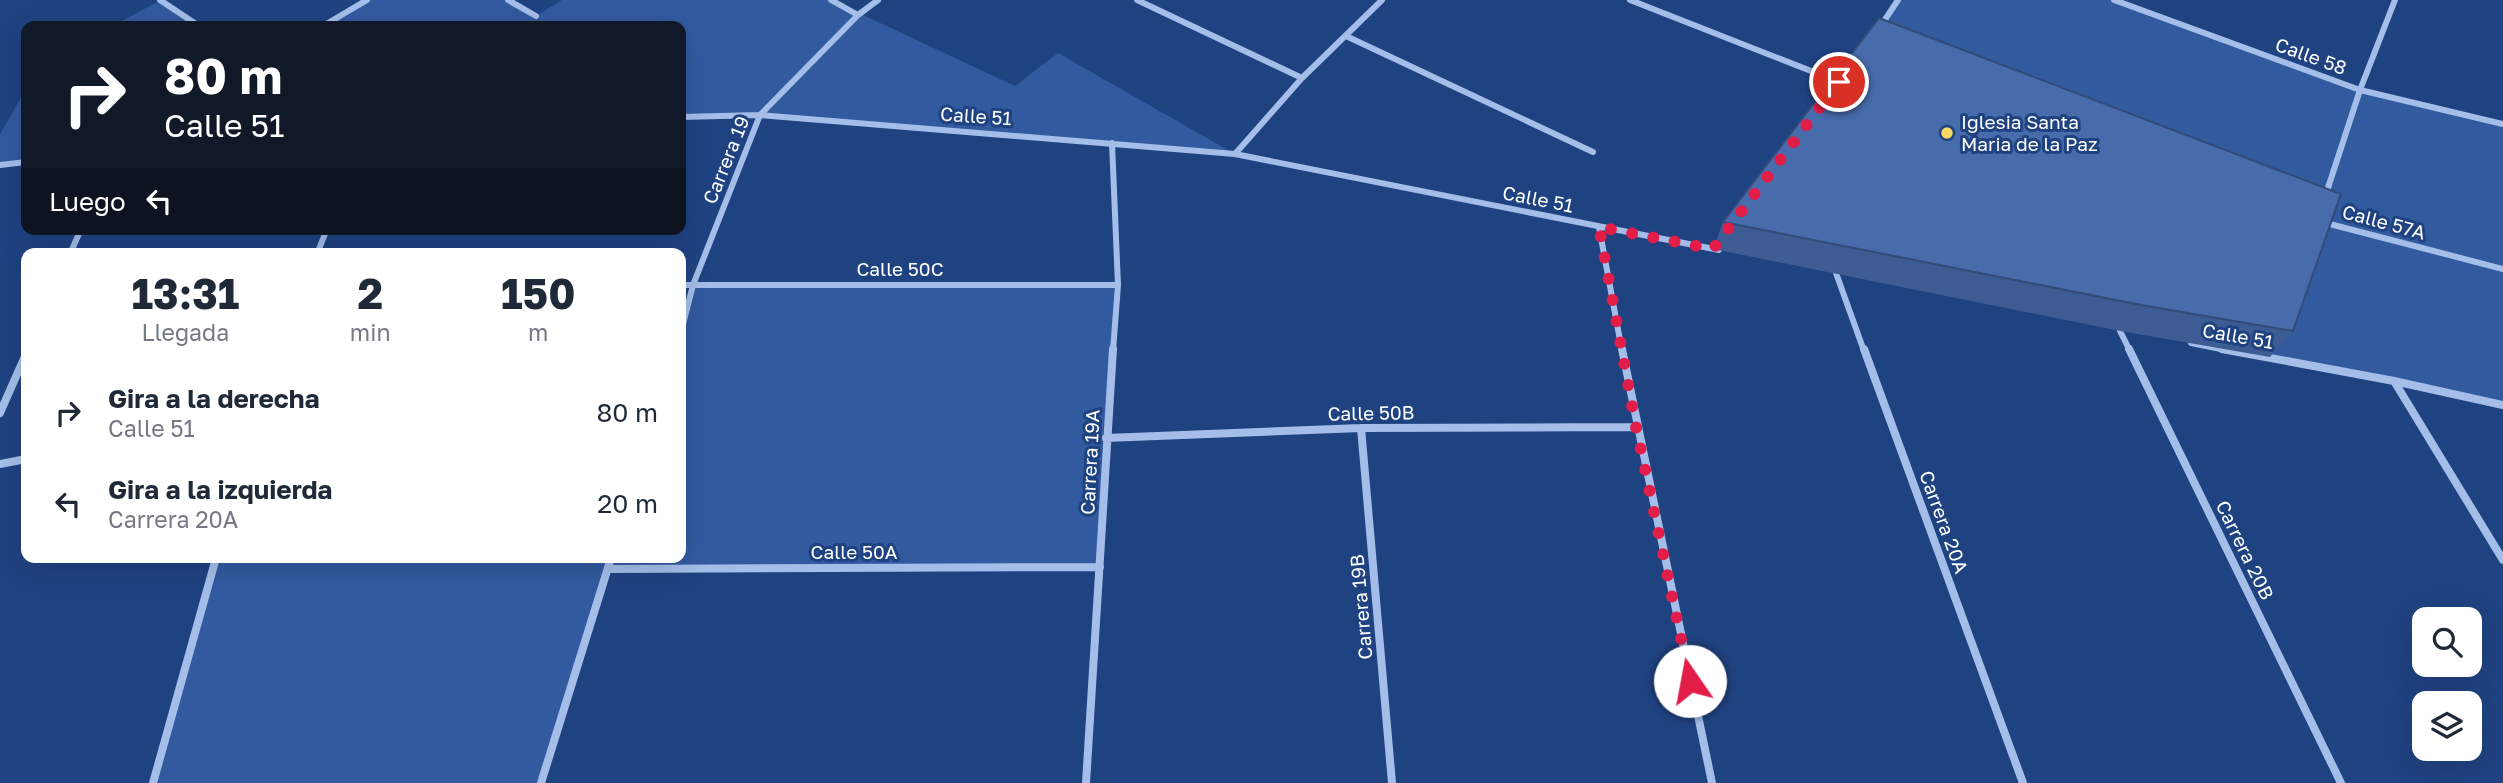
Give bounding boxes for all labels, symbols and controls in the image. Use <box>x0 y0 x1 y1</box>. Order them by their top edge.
street label: Calle 58 <box>2272 32 2350 79</box>
text: 80 m <box>164 46 282 105</box>
icon: right <box>49 49 140 140</box>
pin <box>1809 52 1869 112</box>
icon: arrive <box>1820 63 1858 101</box>
street label: Calle 51 <box>939 102 1013 129</box>
text: Calle 51 <box>164 106 285 144</box>
place label: Iglesia Santa Maria de la Paz <box>1961 110 2098 155</box>
street label: Carrera 19 <box>698 113 754 207</box>
marker: Iglesia Santa Maria de la Paz <box>1939 125 1955 141</box>
street label: Calle 51 <box>1501 180 1575 217</box>
icon: left <box>140 182 178 220</box>
text: Luego <box>49 186 126 217</box>
street label: Calle 57A <box>2340 199 2429 244</box>
street label: Calle 50C <box>856 257 944 280</box>
text: 13:31 <box>131 268 239 318</box>
text: 2 <box>357 268 383 318</box>
text: 150 <box>501 268 576 318</box>
text: Llegada <box>142 318 229 346</box>
text: min <box>350 318 391 346</box>
text: m <box>528 318 548 346</box>
street label: Calle 51 <box>2201 318 2275 353</box>
text: Gira a la derecha <box>108 383 320 414</box>
icon: right <box>49 394 87 432</box>
text: 80 m <box>597 397 658 428</box>
street label: Calle 50B <box>1327 400 1415 425</box>
street label: Carrera 19A <box>1075 408 1104 515</box>
text: Calle 51 <box>108 414 195 442</box>
street label: Carrera 20A <box>1915 467 1974 577</box>
text: Gira a la izquierda <box>108 474 332 505</box>
icon: left <box>49 485 87 523</box>
text: 20 m <box>597 488 658 519</box>
street label: Carrera 20B <box>2212 496 2279 603</box>
text: Carrera 20A <box>108 505 238 533</box>
street label: Calle 50A <box>811 540 898 563</box>
street label: Carrera 19B <box>1344 554 1377 661</box>
map controls <box>2412 607 2482 761</box>
button: search <box>2412 607 2482 677</box>
position arrow <box>1653 644 1727 718</box>
button: layers <box>2412 691 2482 761</box>

